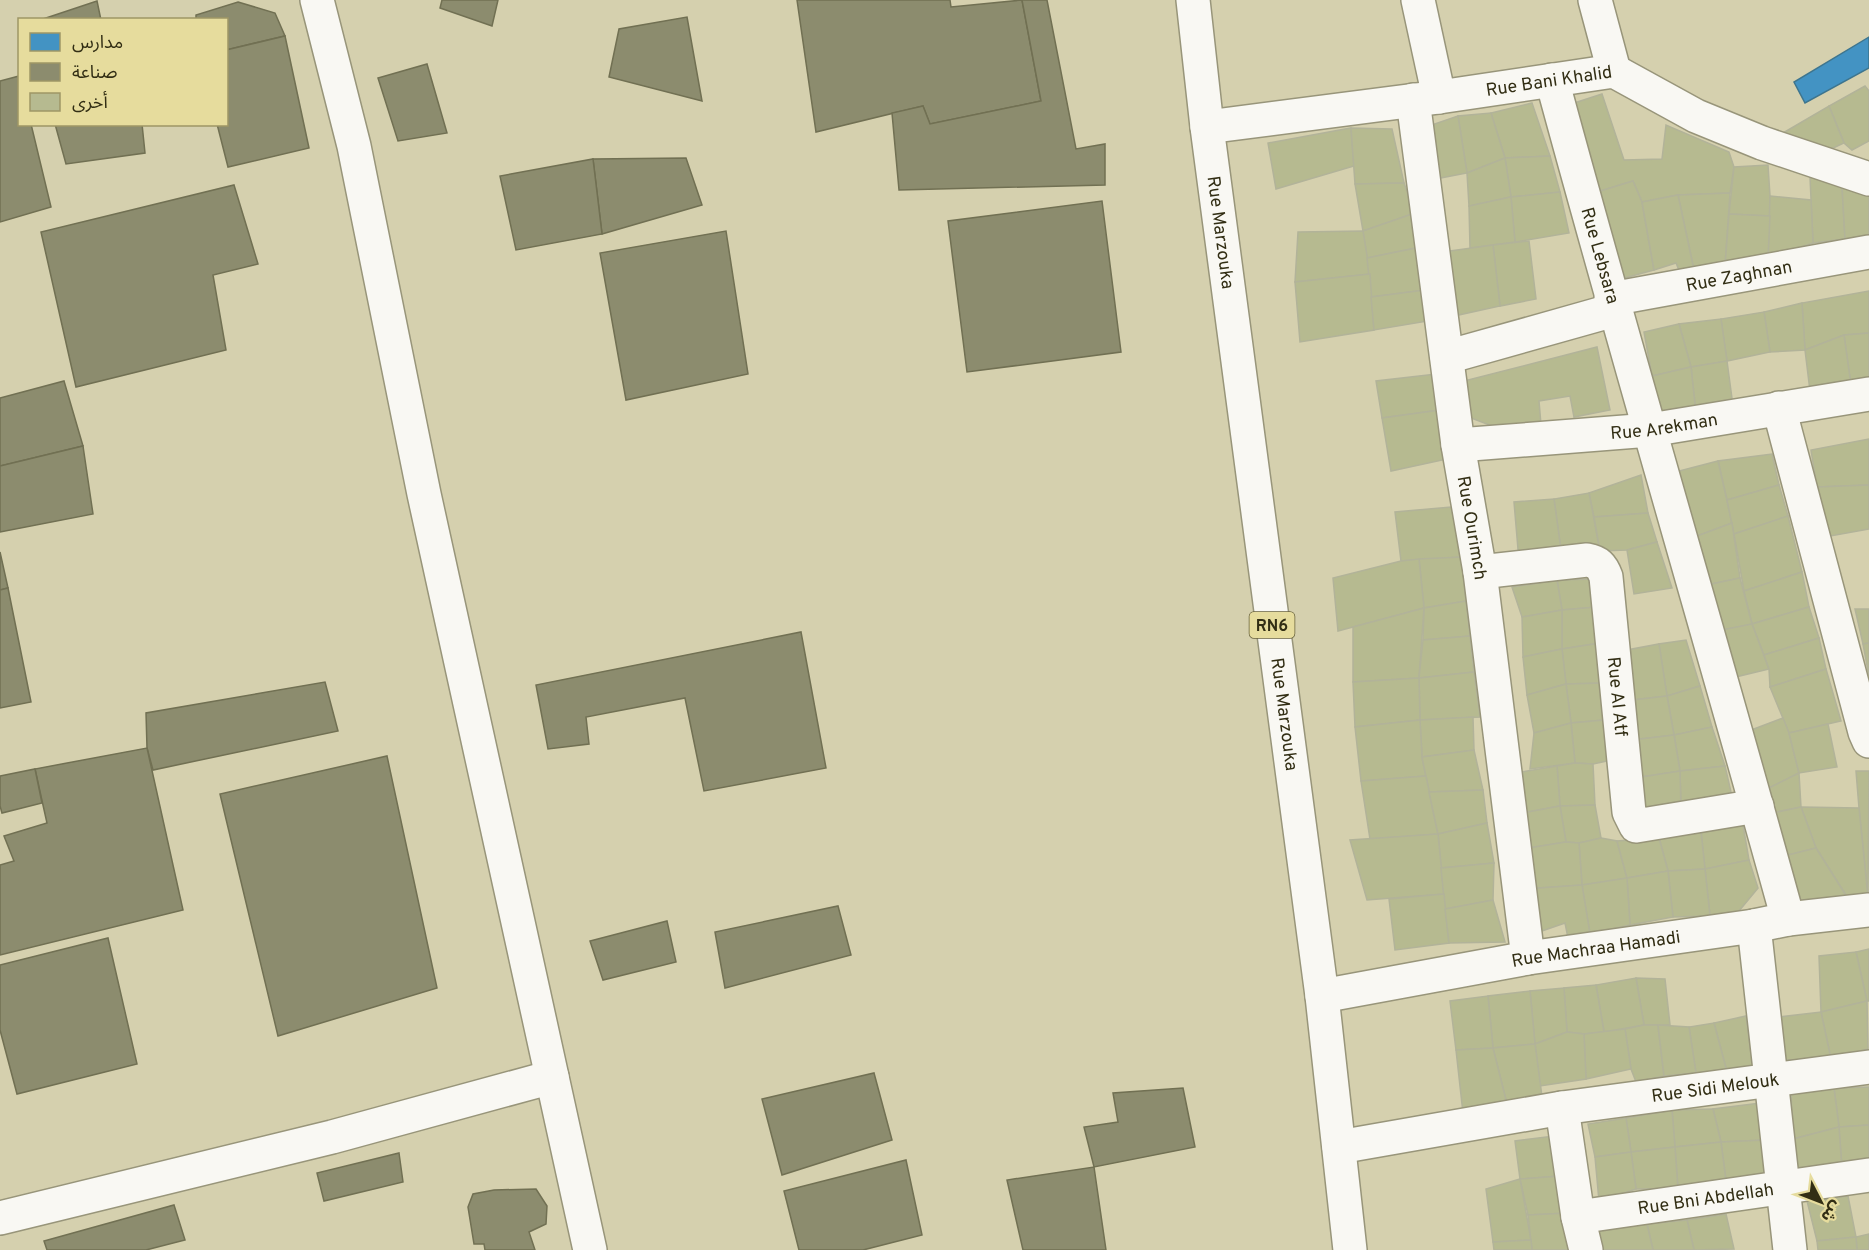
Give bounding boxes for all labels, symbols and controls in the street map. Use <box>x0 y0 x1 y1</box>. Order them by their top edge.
legend <box>18 18 228 126</box>
text: مدارس <box>72 32 123 55</box>
street label: Rue Bani Khalid <box>1484 61 1614 103</box>
text: صناعة <box>72 62 117 85</box>
text: أخرى <box>72 91 108 115</box>
street label: Rue Marzouka <box>1201 175 1238 290</box>
street label: Rue Lebsara <box>1574 205 1623 307</box>
street label: Rue Zaghnan <box>1684 256 1794 298</box>
street label: Rue Arekman <box>1610 409 1720 446</box>
street label: Rue Ourimch <box>1451 474 1491 581</box>
road number: RN6 <box>1250 612 1294 638</box>
street label: Rue Marzouka <box>1264 656 1302 772</box>
street label: Rue Al Atf <box>1601 656 1632 738</box>
street label: Rue Machraa Hamadi <box>1510 927 1682 974</box>
street label: Rue Sidi Melouk <box>1650 1069 1781 1109</box>
north arrow <box>1791 1172 1851 1232</box>
street label: Rue Bni Abdellah <box>1636 1179 1775 1221</box>
text: ش <box>1816 1196 1845 1226</box>

